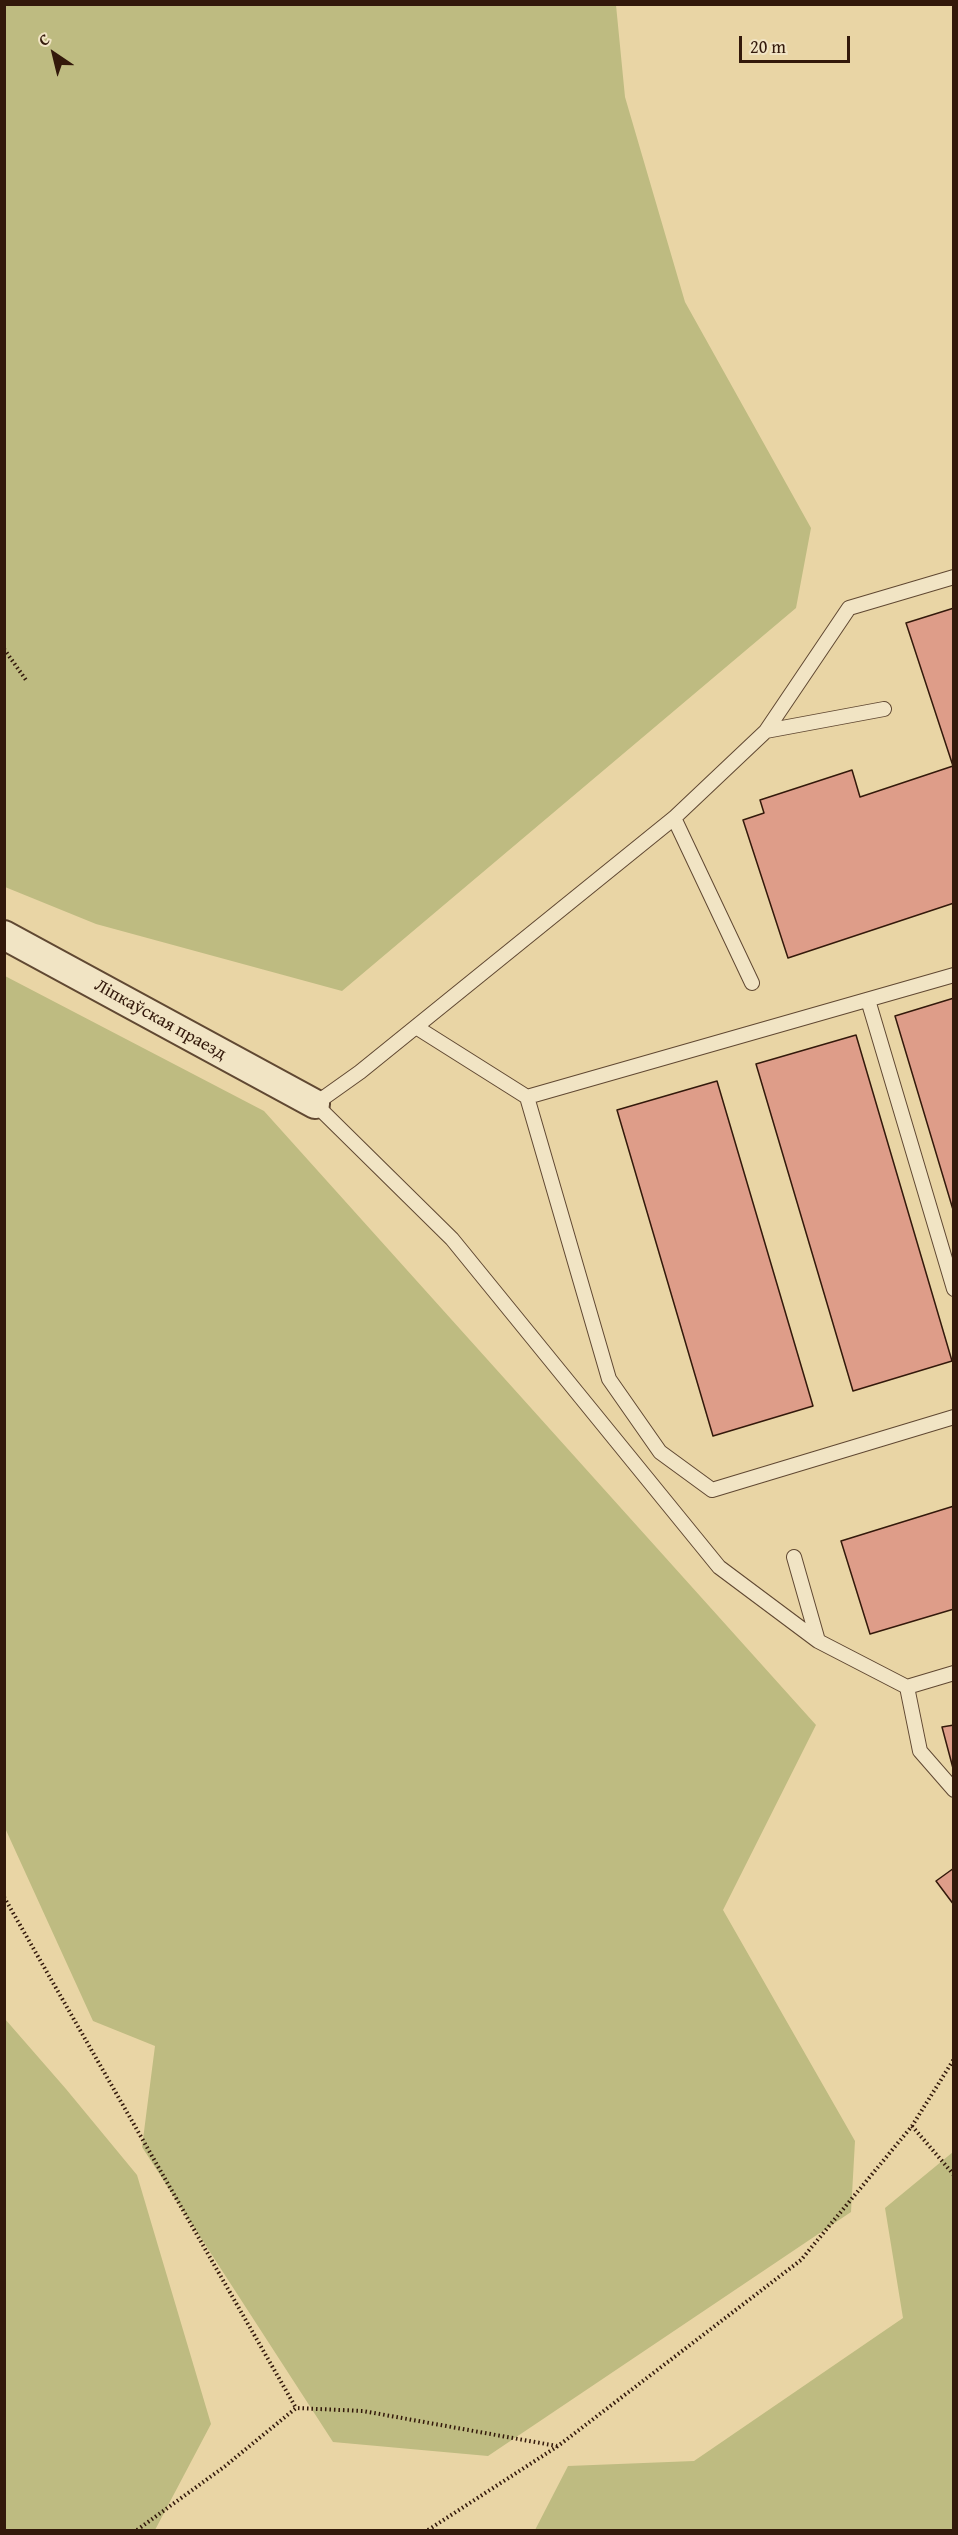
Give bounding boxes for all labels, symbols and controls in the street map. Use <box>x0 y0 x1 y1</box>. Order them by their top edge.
north arrow <box>24 24 84 84</box>
scale bar <box>742 24 853 62</box>
text: С <box>33 27 54 52</box>
text: 20 m <box>750 33 786 60</box>
street label: Ліпкаўская праезд <box>90 975 230 1065</box>

